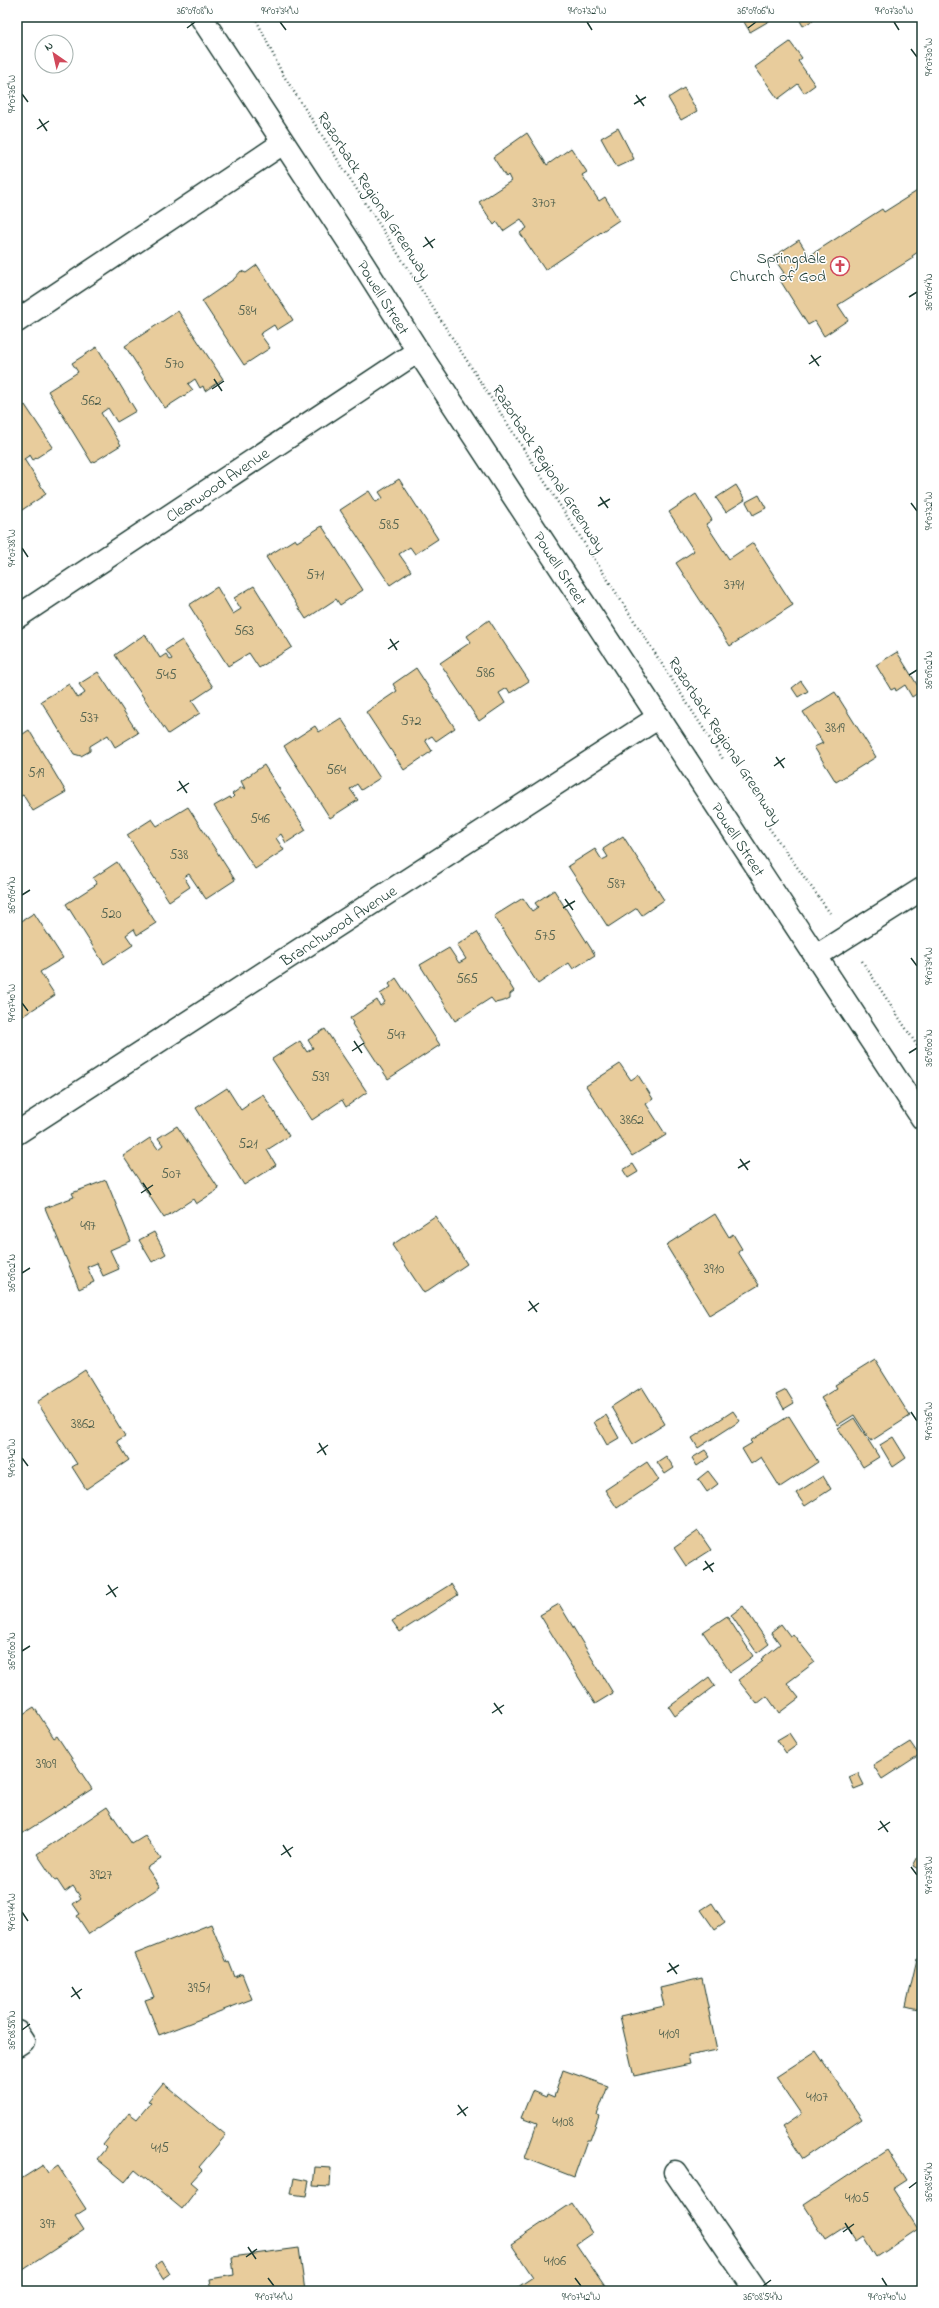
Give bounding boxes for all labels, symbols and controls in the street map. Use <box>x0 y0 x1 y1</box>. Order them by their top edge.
text: 36°09'08"N <box>177 4 214 19</box>
text: 94°07'34"W <box>261 4 299 19</box>
text: 94°07'32"W <box>568 4 606 19</box>
text: 36°09'06"N <box>737 4 775 19</box>
text: 94°07'30"W <box>875 4 913 19</box>
north arrow <box>34 34 74 74</box>
text: N <box>41 38 57 55</box>
text: 94°07'30"W <box>922 38 937 76</box>
text: 94°07'36"W <box>5 75 20 113</box>
street label: Razorback Regional Greenway <box>310 108 437 285</box>
house number: 3707 <box>532 193 556 214</box>
place label: Springdale Church of God <box>730 247 827 289</box>
church icon: Springdale Church of God <box>829 255 851 277</box>
street label: Powell Street <box>350 256 415 341</box>
text: 36°09'04"N <box>922 273 937 311</box>
house number: 584 <box>237 301 257 322</box>
house number: 570 <box>164 354 184 375</box>
street label: Razorback Regional Greenway <box>485 381 612 558</box>
house number: 562 <box>80 391 102 412</box>
street label: Clearwood Avenue <box>162 442 275 529</box>
text: 94°07'32"W <box>922 492 937 530</box>
house number: 585 <box>378 515 400 536</box>
street label: Powell Street <box>526 527 593 611</box>
text: 94°07'38"W <box>5 529 20 567</box>
house number: 571 <box>306 565 325 586</box>
house number: 3791 <box>724 575 745 596</box>
house number: 563 <box>234 621 254 642</box>
text: 36°09'02"N <box>922 651 937 689</box>
street label: Razorback Regional Greenway <box>661 653 788 830</box>
house number: 586 <box>475 663 495 684</box>
house number: 545 <box>155 665 177 686</box>
house number: 537 <box>79 708 99 729</box>
house number: 572 <box>401 711 421 732</box>
house number: 3819 <box>825 718 846 739</box>
house number: 564 <box>326 760 346 781</box>
house number: 519 <box>28 763 45 784</box>
street label: Powell Street <box>704 798 771 882</box>
house number: 546 <box>250 809 270 830</box>
house number: 538 <box>169 845 189 866</box>
house number: 587 <box>606 874 626 895</box>
text: 36°09'04"N <box>5 876 20 914</box>
street label: Branchwood Avenue <box>275 879 403 974</box>
house number: 520 <box>100 904 122 925</box>
house number: 575 <box>534 926 556 947</box>
text: 94°07'34"W <box>922 947 937 985</box>
house number: 565 <box>456 969 478 990</box>
text: 94°07'40"W <box>5 984 20 1022</box>
house number: 547 <box>386 1025 406 1046</box>
text: 36°09'00"N <box>922 1029 937 1067</box>
house number: 539 <box>311 1067 330 1088</box>
house number: 3862 <box>620 1110 644 1131</box>
house number: 521 <box>238 1134 258 1155</box>
house number: 507 <box>161 1164 181 1185</box>
house number: 497 <box>80 1216 96 1237</box>
text: 36°09'02"N <box>5 1254 20 1292</box>
house number: 3910 <box>704 1259 724 1280</box>
text: 94°07'36"W <box>922 1402 937 1440</box>
house number: 3862 <box>71 1414 95 1435</box>
text: 94°07'42"W <box>5 1439 20 1477</box>
text: 36°09'00"N <box>5 1632 20 1670</box>
house number: 3909 <box>36 1754 57 1775</box>
text: 94°07'38"W <box>922 1856 937 1894</box>
house number: 3927 <box>90 1865 113 1886</box>
text: 94°07'44"W <box>5 1893 20 1931</box>
house number: 3951 <box>188 1978 211 1999</box>
text: 36°08'58"N <box>5 2010 20 2049</box>
house number: 4109 <box>659 2024 680 2045</box>
house number: 4107 <box>806 2087 828 2108</box>
house number: 4108 <box>552 2112 574 2133</box>
house number: 415 <box>151 2138 169 2159</box>
text: 36°08'54"N <box>922 2162 937 2202</box>
house number: 4105 <box>845 2188 869 2209</box>
house number: 397 <box>40 2214 56 2235</box>
house number: 4106 <box>544 2251 566 2272</box>
text: 94°07'44"W <box>255 2290 293 2305</box>
text: 94°07'42"W <box>562 2290 600 2305</box>
text: 36°08'54"N <box>743 2290 783 2305</box>
text: 94°07'40"W <box>868 2290 906 2305</box>

